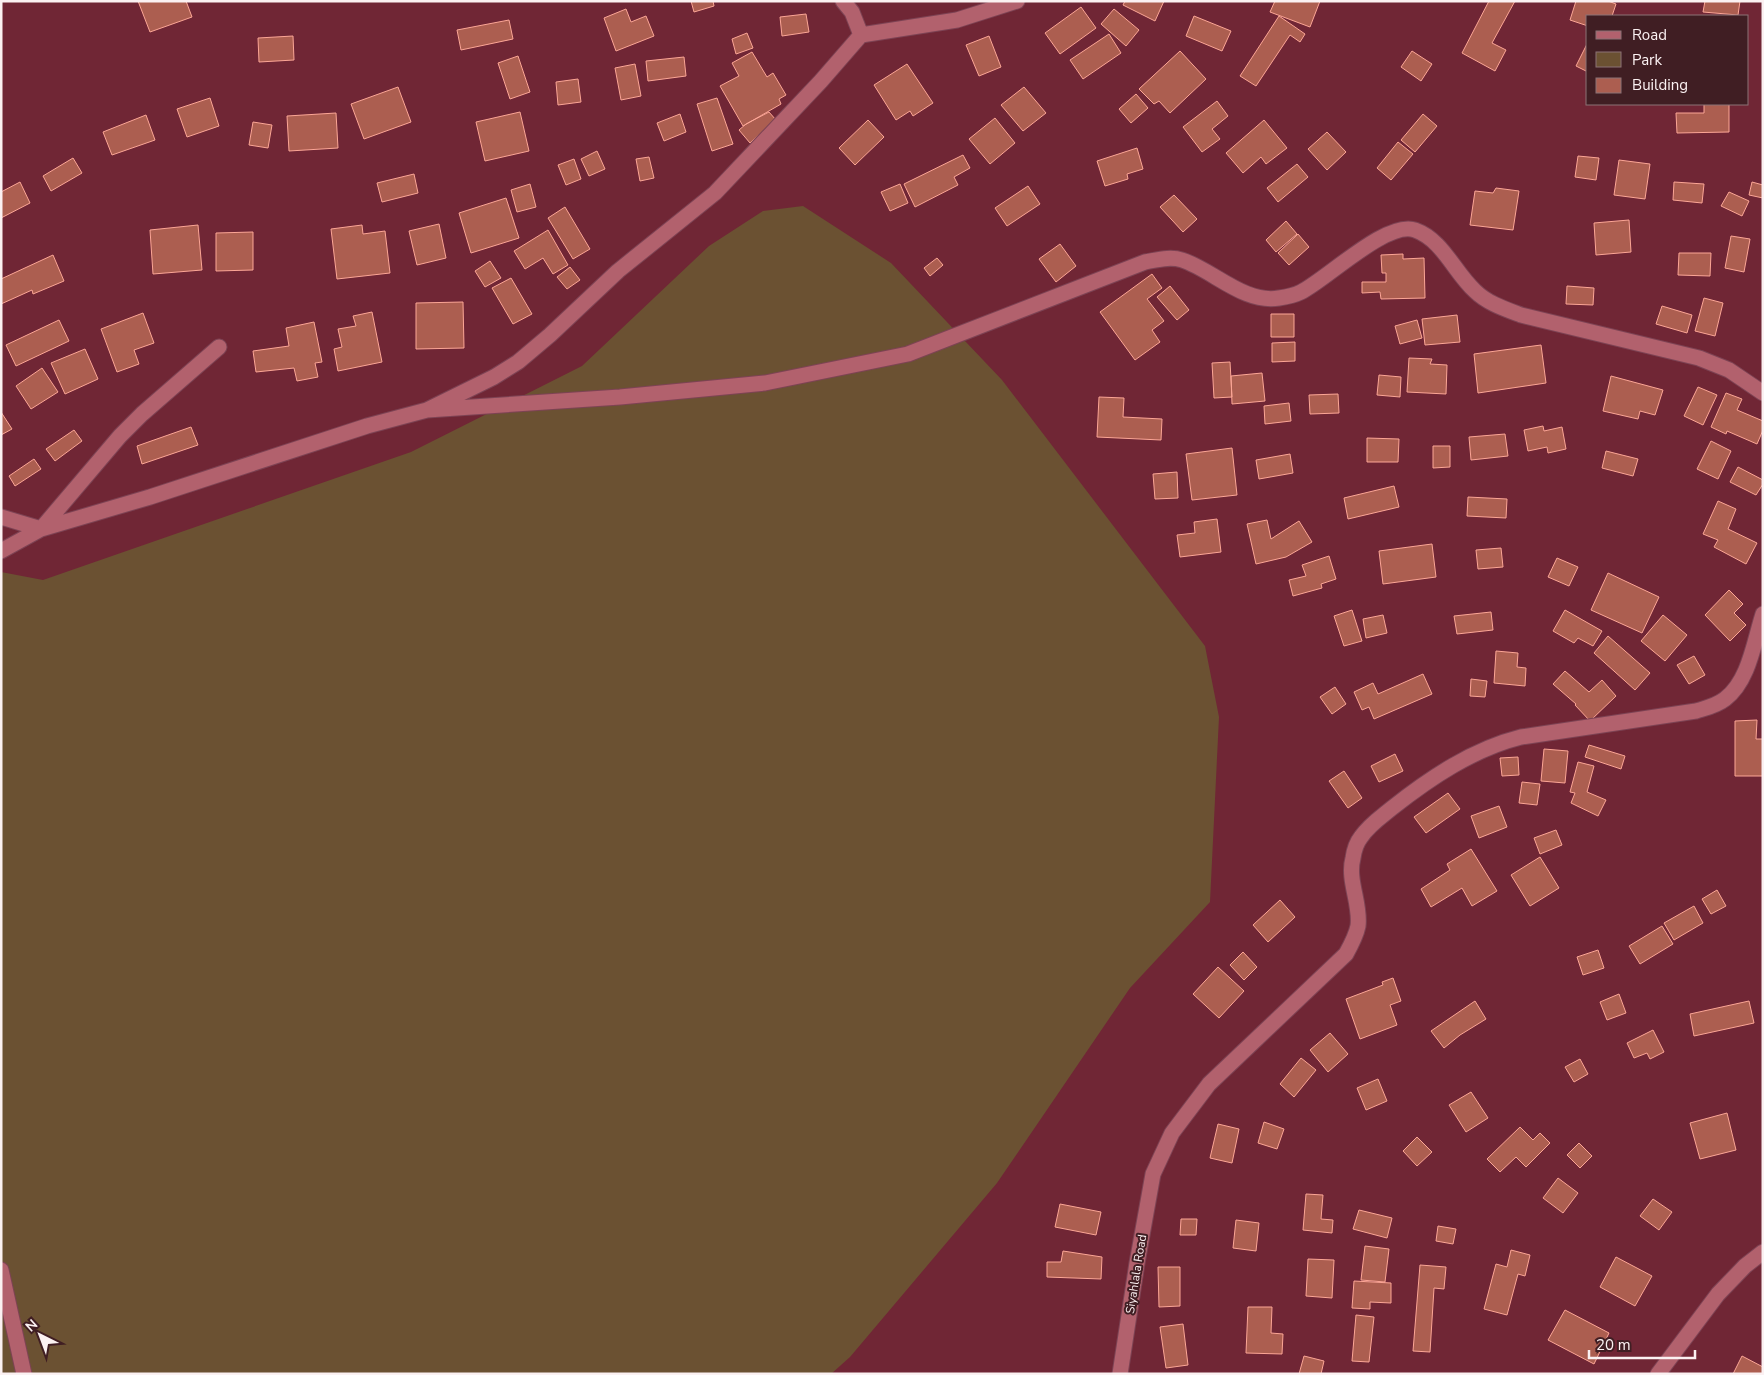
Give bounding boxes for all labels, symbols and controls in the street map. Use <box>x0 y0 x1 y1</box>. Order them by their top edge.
legend <box>1586 15 1749 105</box>
text: Road <box>1632 25 1667 45</box>
text: Park <box>1632 50 1662 70</box>
text: Building <box>1632 75 1688 95</box>
street label: Siyahlala Road <box>1122 1233 1150 1315</box>
north arrow <box>15 1310 65 1360</box>
text: N <box>21 1315 42 1336</box>
scale bar <box>1589 1328 1695 1360</box>
text: 20 m <box>1596 1335 1631 1355</box>

